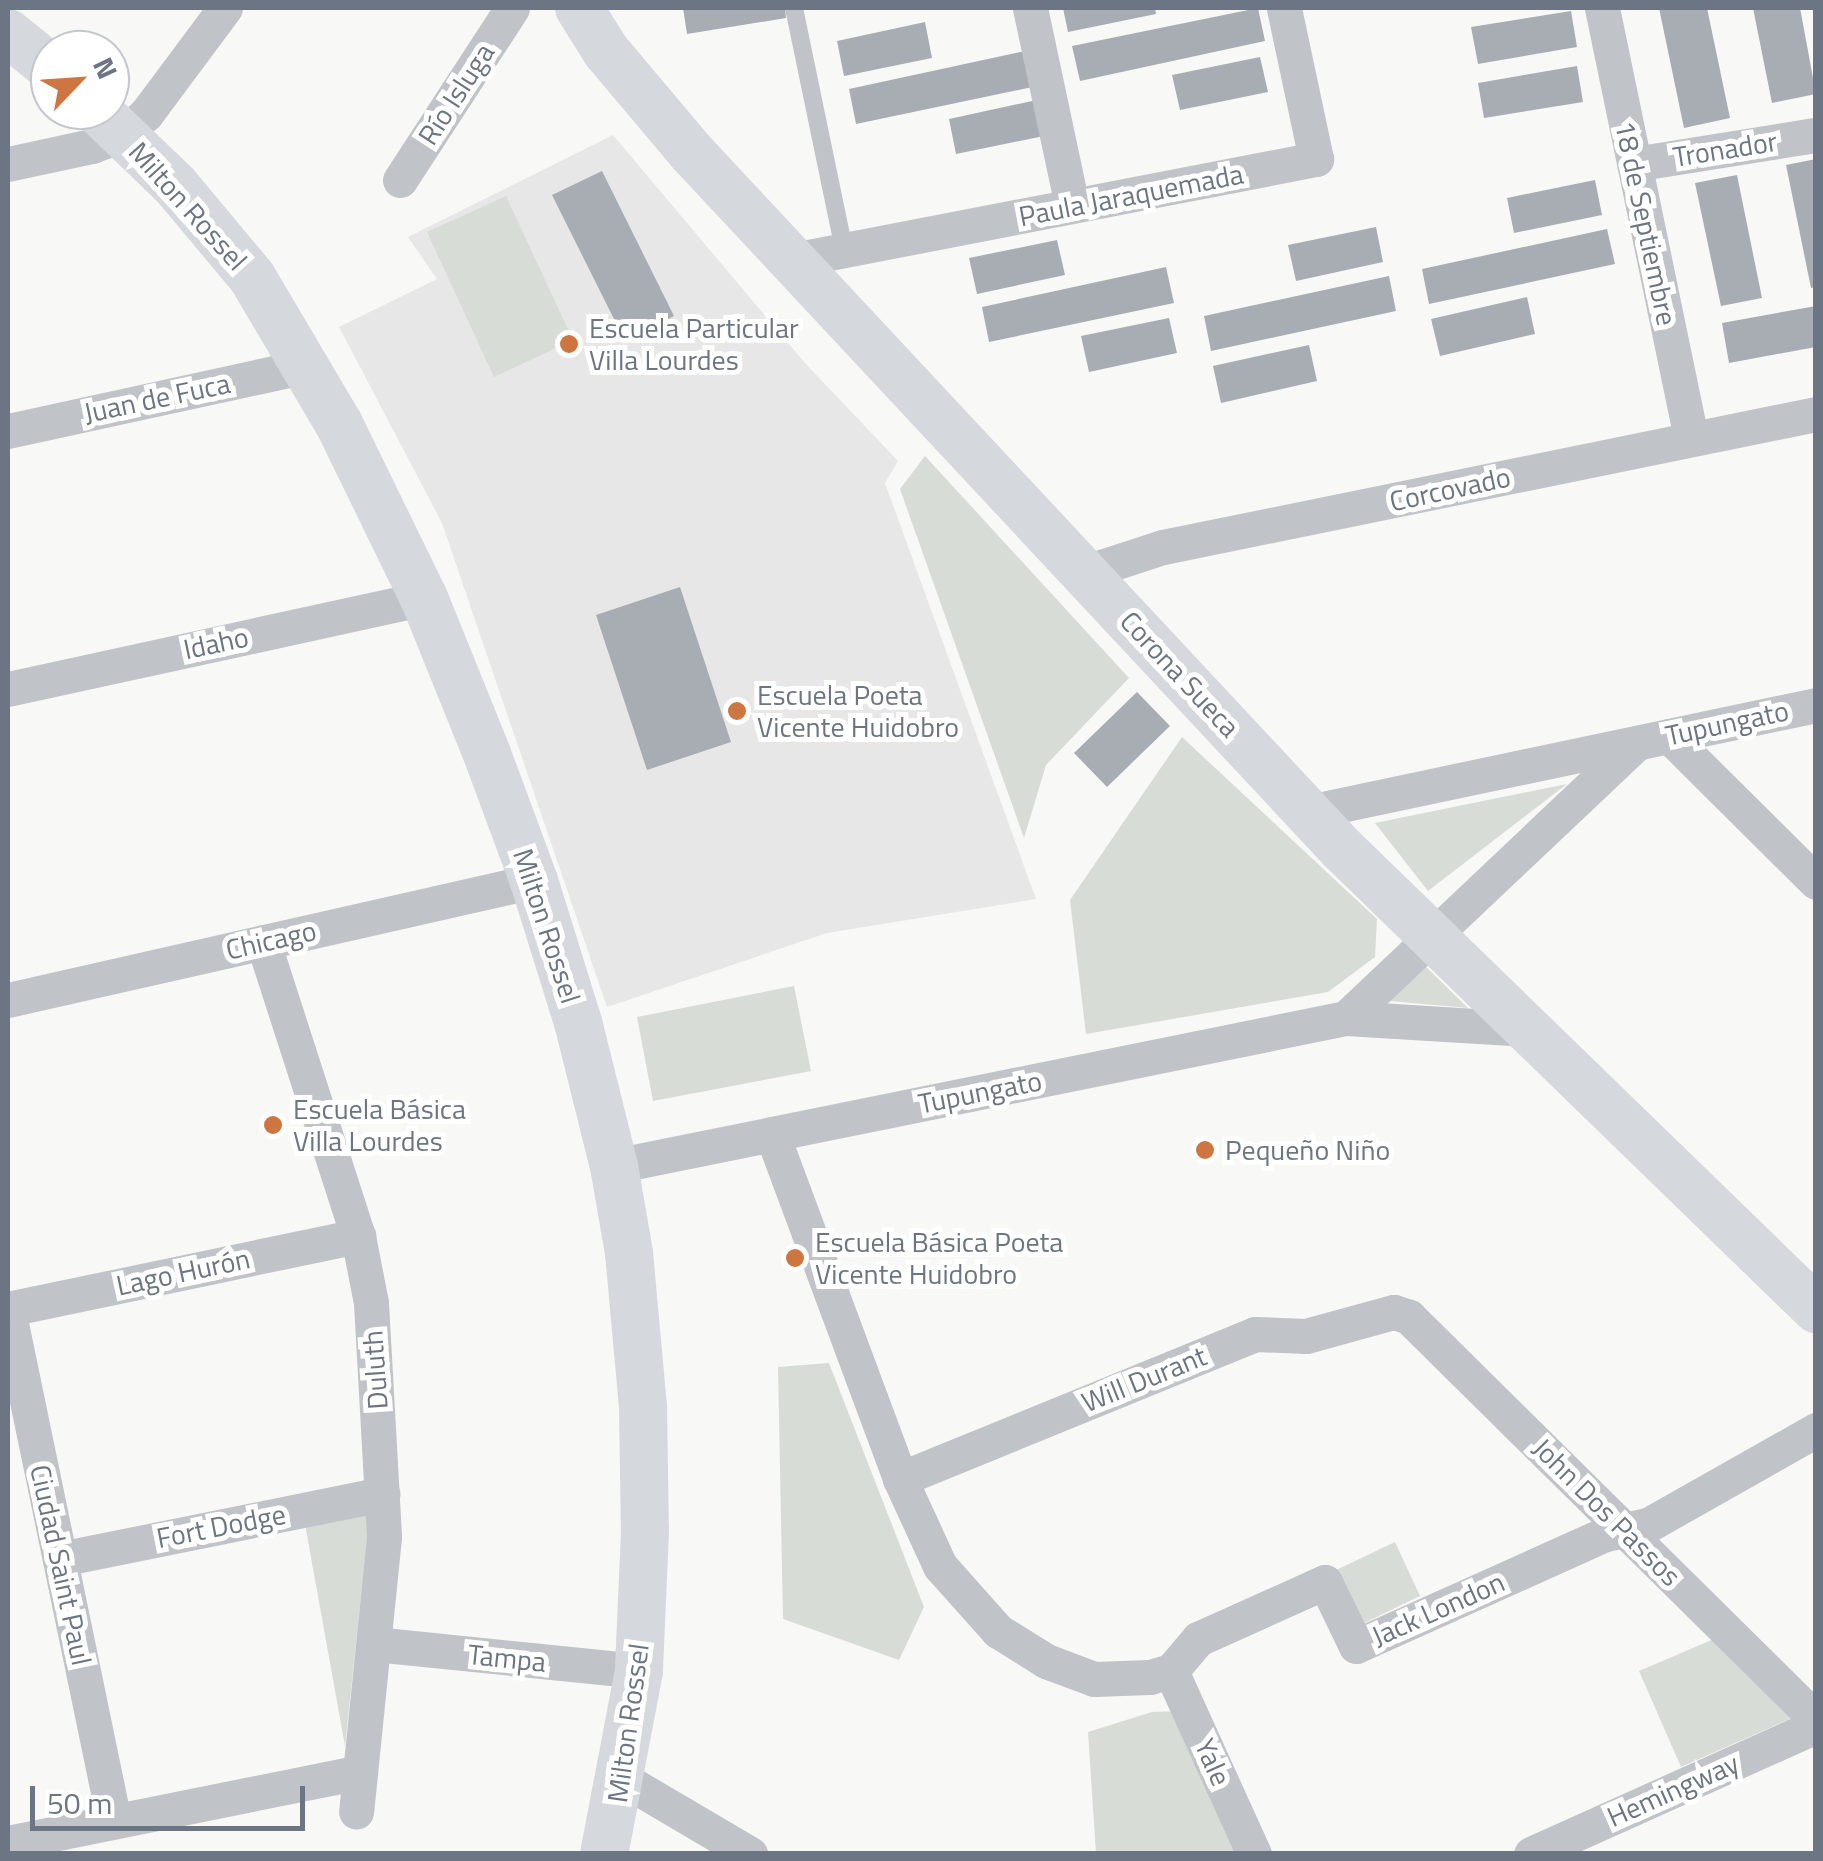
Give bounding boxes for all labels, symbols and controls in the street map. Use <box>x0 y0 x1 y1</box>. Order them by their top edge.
north arrow <box>30 30 130 130</box>
street label: Río Isluga <box>411 37 501 151</box>
text: N <box>82 50 129 86</box>
street label: 18 de Septiembre <box>1608 118 1684 328</box>
street label: Tronador <box>1671 124 1779 174</box>
street label: Milton Rossel <box>122 135 254 277</box>
street label: Paula Jaraquemada <box>1016 157 1246 233</box>
place label: Escuela Particular Villa Lourdes <box>589 311 799 377</box>
marker: Escuela Particular Villa Lourdes <box>558 333 580 355</box>
street label: Juan de Fuca <box>81 366 233 430</box>
street label: Corcovado <box>1387 460 1513 518</box>
street label: Corona Sueca <box>1113 604 1247 744</box>
street label: Idaho <box>181 620 251 666</box>
place label: Escuela Poeta Vicente Huidobro <box>757 678 959 744</box>
street label: Tupungato <box>1662 694 1792 752</box>
marker: Escuela Poeta Vicente Huidobro <box>726 700 748 722</box>
street label: Milton Rossel <box>506 845 588 1007</box>
street label: Chicago <box>222 913 320 967</box>
street label: Tupungato <box>916 1064 1044 1120</box>
place label: Escuela Básica Villa Lourdes <box>293 1092 466 1158</box>
marker: Escuela Básica Villa Lourdes <box>262 1114 284 1136</box>
place label: Pequeño Niño <box>1225 1133 1390 1167</box>
marker: Pequeño Niño <box>1194 1139 1216 1161</box>
place label: Escuela Básica Poeta Vicente Huidobro <box>815 1225 1063 1291</box>
street label: Lago Hurón <box>113 1241 253 1303</box>
marker: Escuela Básica Poeta Vicente Huidobro <box>784 1247 806 1269</box>
street label: Duluth <box>355 1329 395 1411</box>
street label: Will Durant <box>1077 1339 1211 1419</box>
street label: John Dos Passos <box>1526 1431 1688 1593</box>
street label: Ciudad Saint Paul <box>23 1462 99 1668</box>
street label: Fort Dodge <box>154 1497 288 1555</box>
street label: Jack London <box>1366 1565 1510 1653</box>
street label: Tampa <box>466 1637 548 1679</box>
street label: Milton Rossel <box>600 1641 656 1805</box>
street label: Yale <box>1188 1733 1238 1791</box>
street label: Hemingway <box>1602 1746 1744 1834</box>
scale bar <box>35 1766 310 1828</box>
text: 50 m <box>47 1780 112 1826</box>

